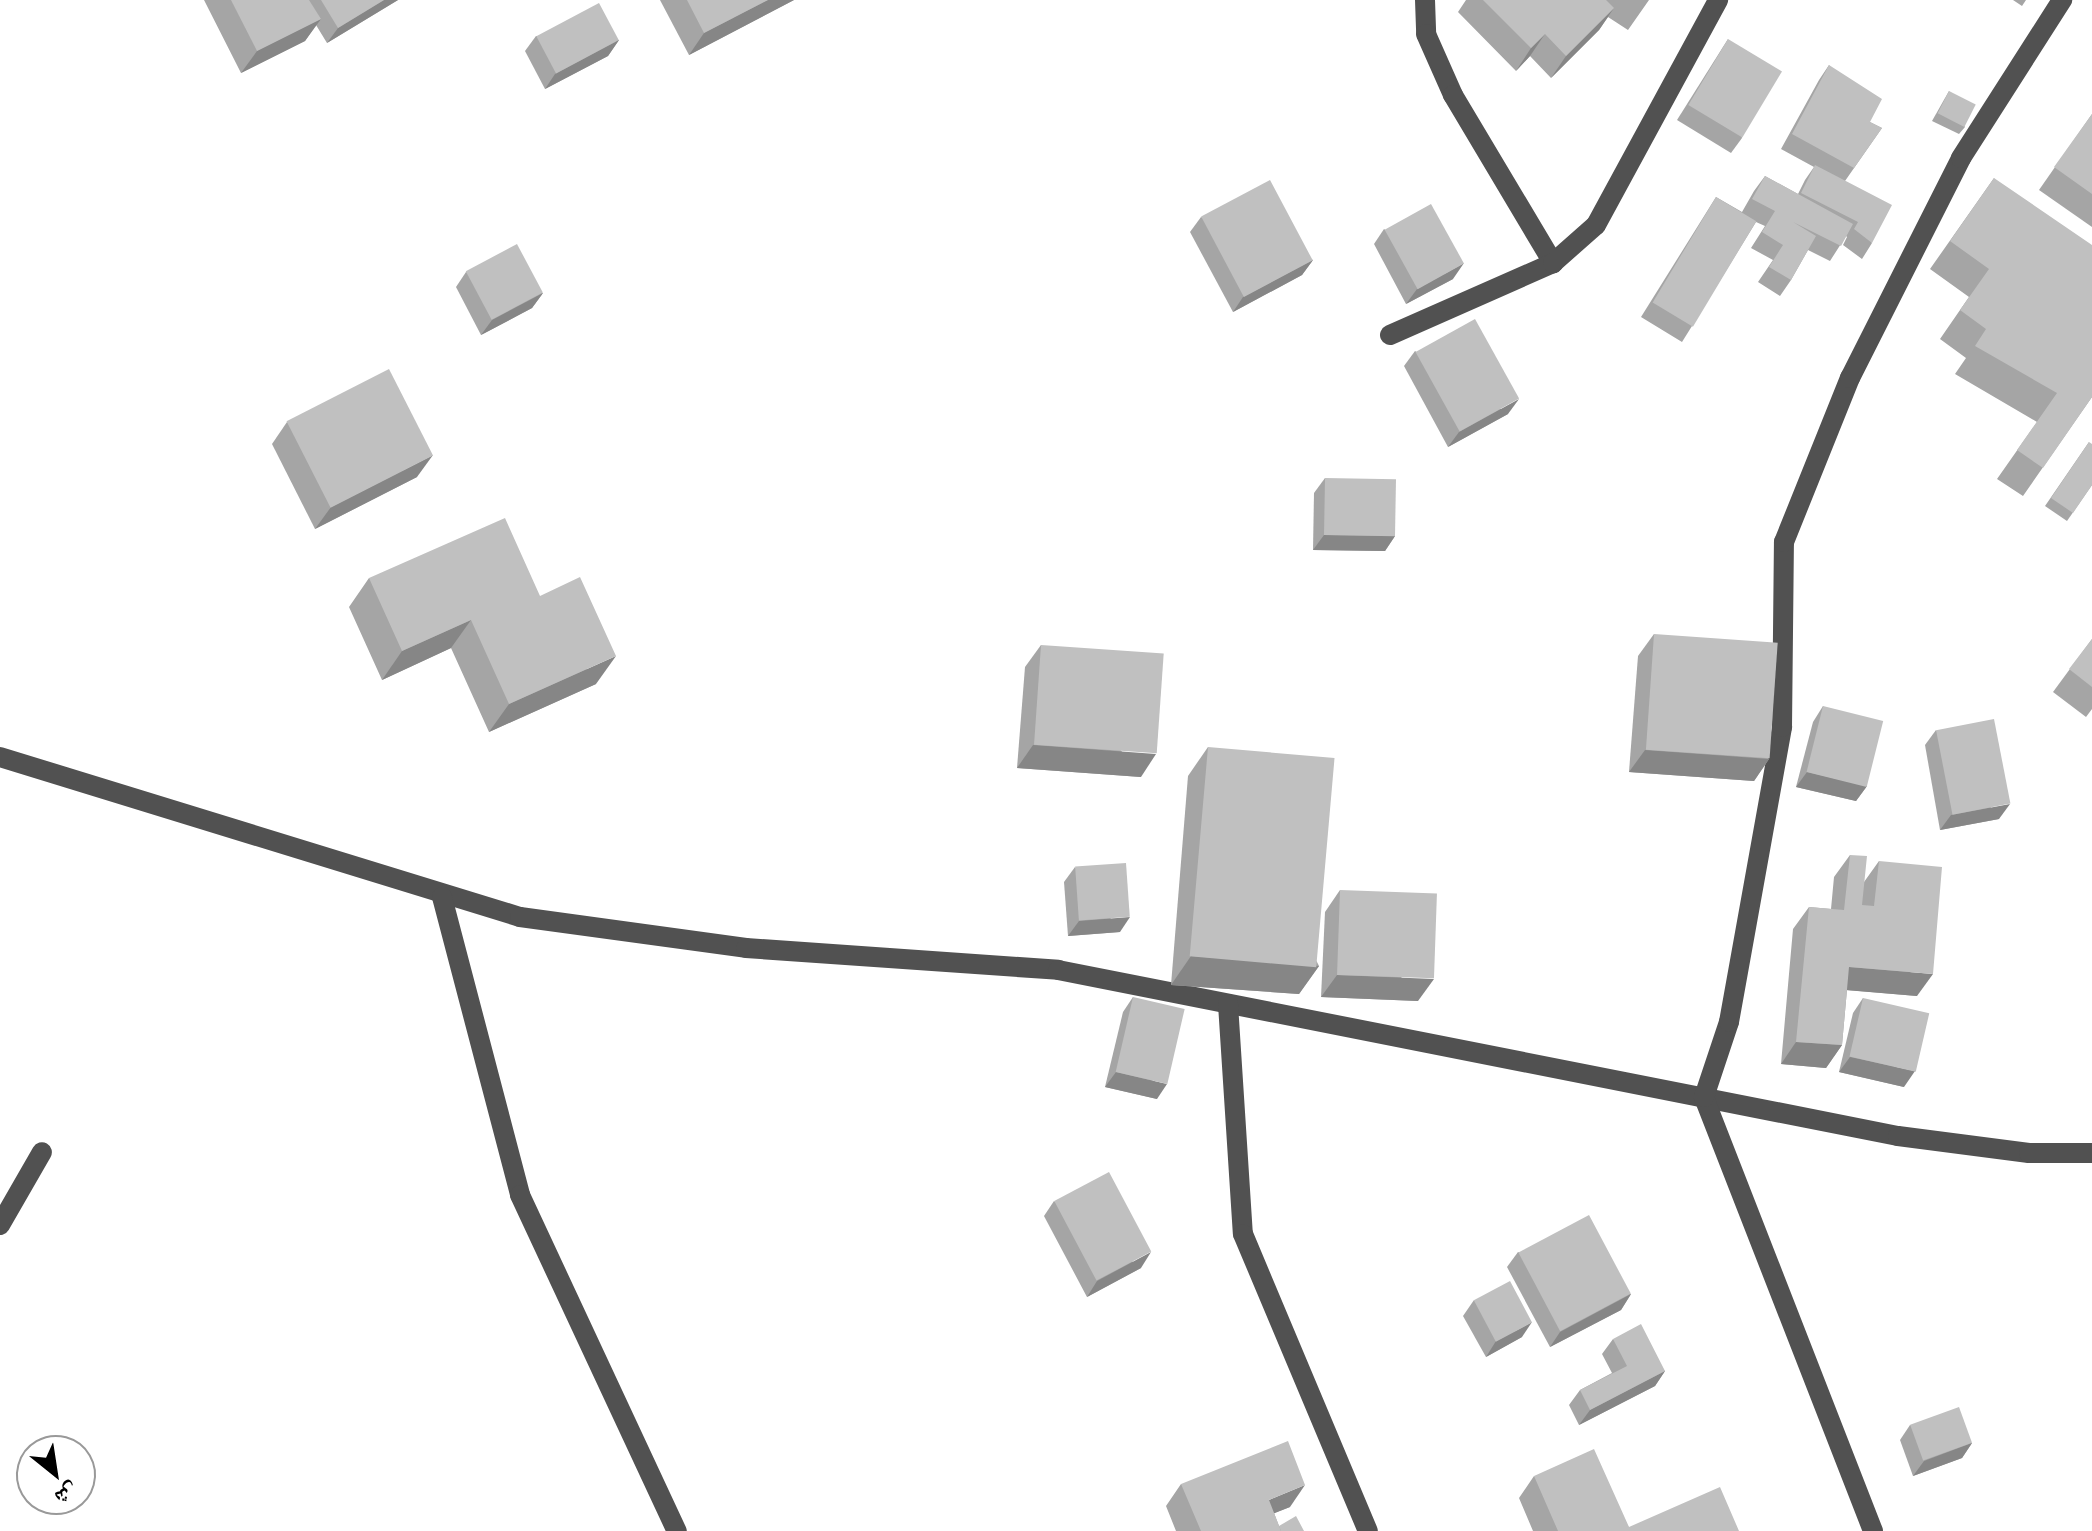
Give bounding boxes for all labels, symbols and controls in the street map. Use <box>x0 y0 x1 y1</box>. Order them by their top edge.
north arrow <box>16 1435 96 1515</box>
text: ش <box>51 1479 83 1509</box>

